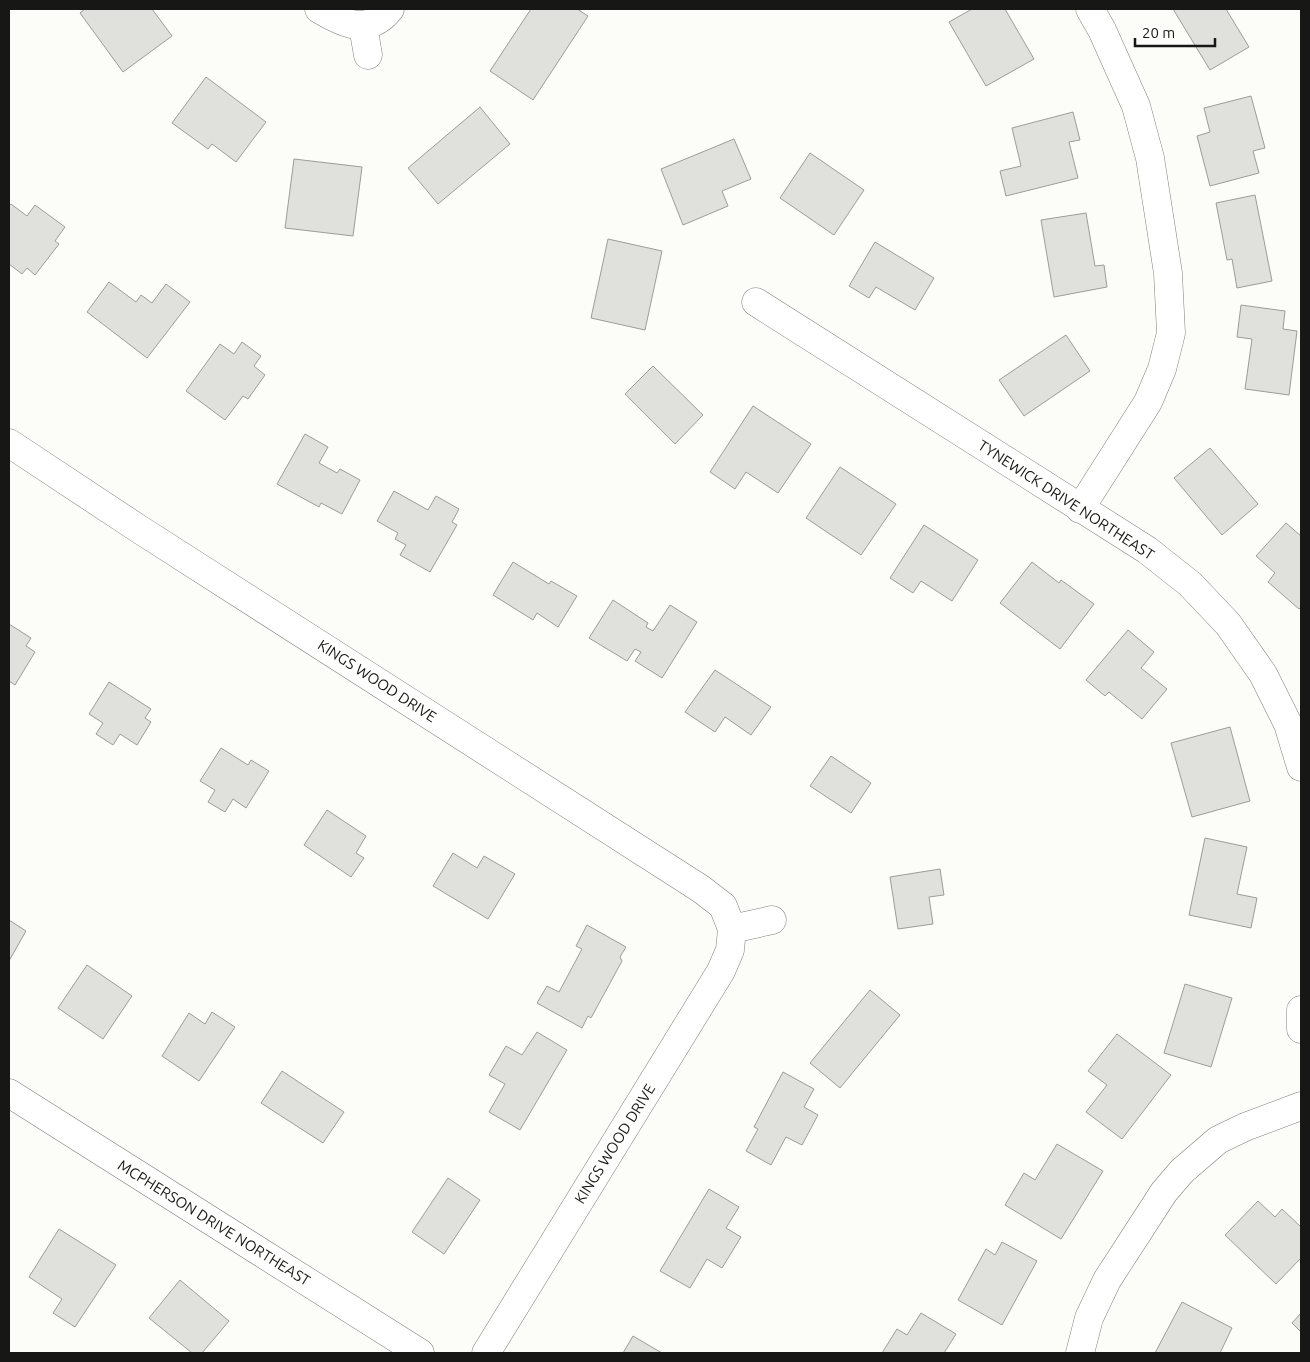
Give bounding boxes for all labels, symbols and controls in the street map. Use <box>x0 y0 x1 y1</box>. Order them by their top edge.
scale bar <box>1135 15 1215 47</box>
text: 20 m <box>1142 24 1175 41</box>
street label: TYNEWICK DRIVE NORTHEAST <box>975 436 1158 563</box>
street label: KINGS WOOD DRIVE <box>315 636 440 725</box>
street label: KINGS WOOD DRIVE <box>571 1081 658 1207</box>
street label: MCPHERSON DRIVE NORTHEAST <box>115 1156 314 1289</box>

